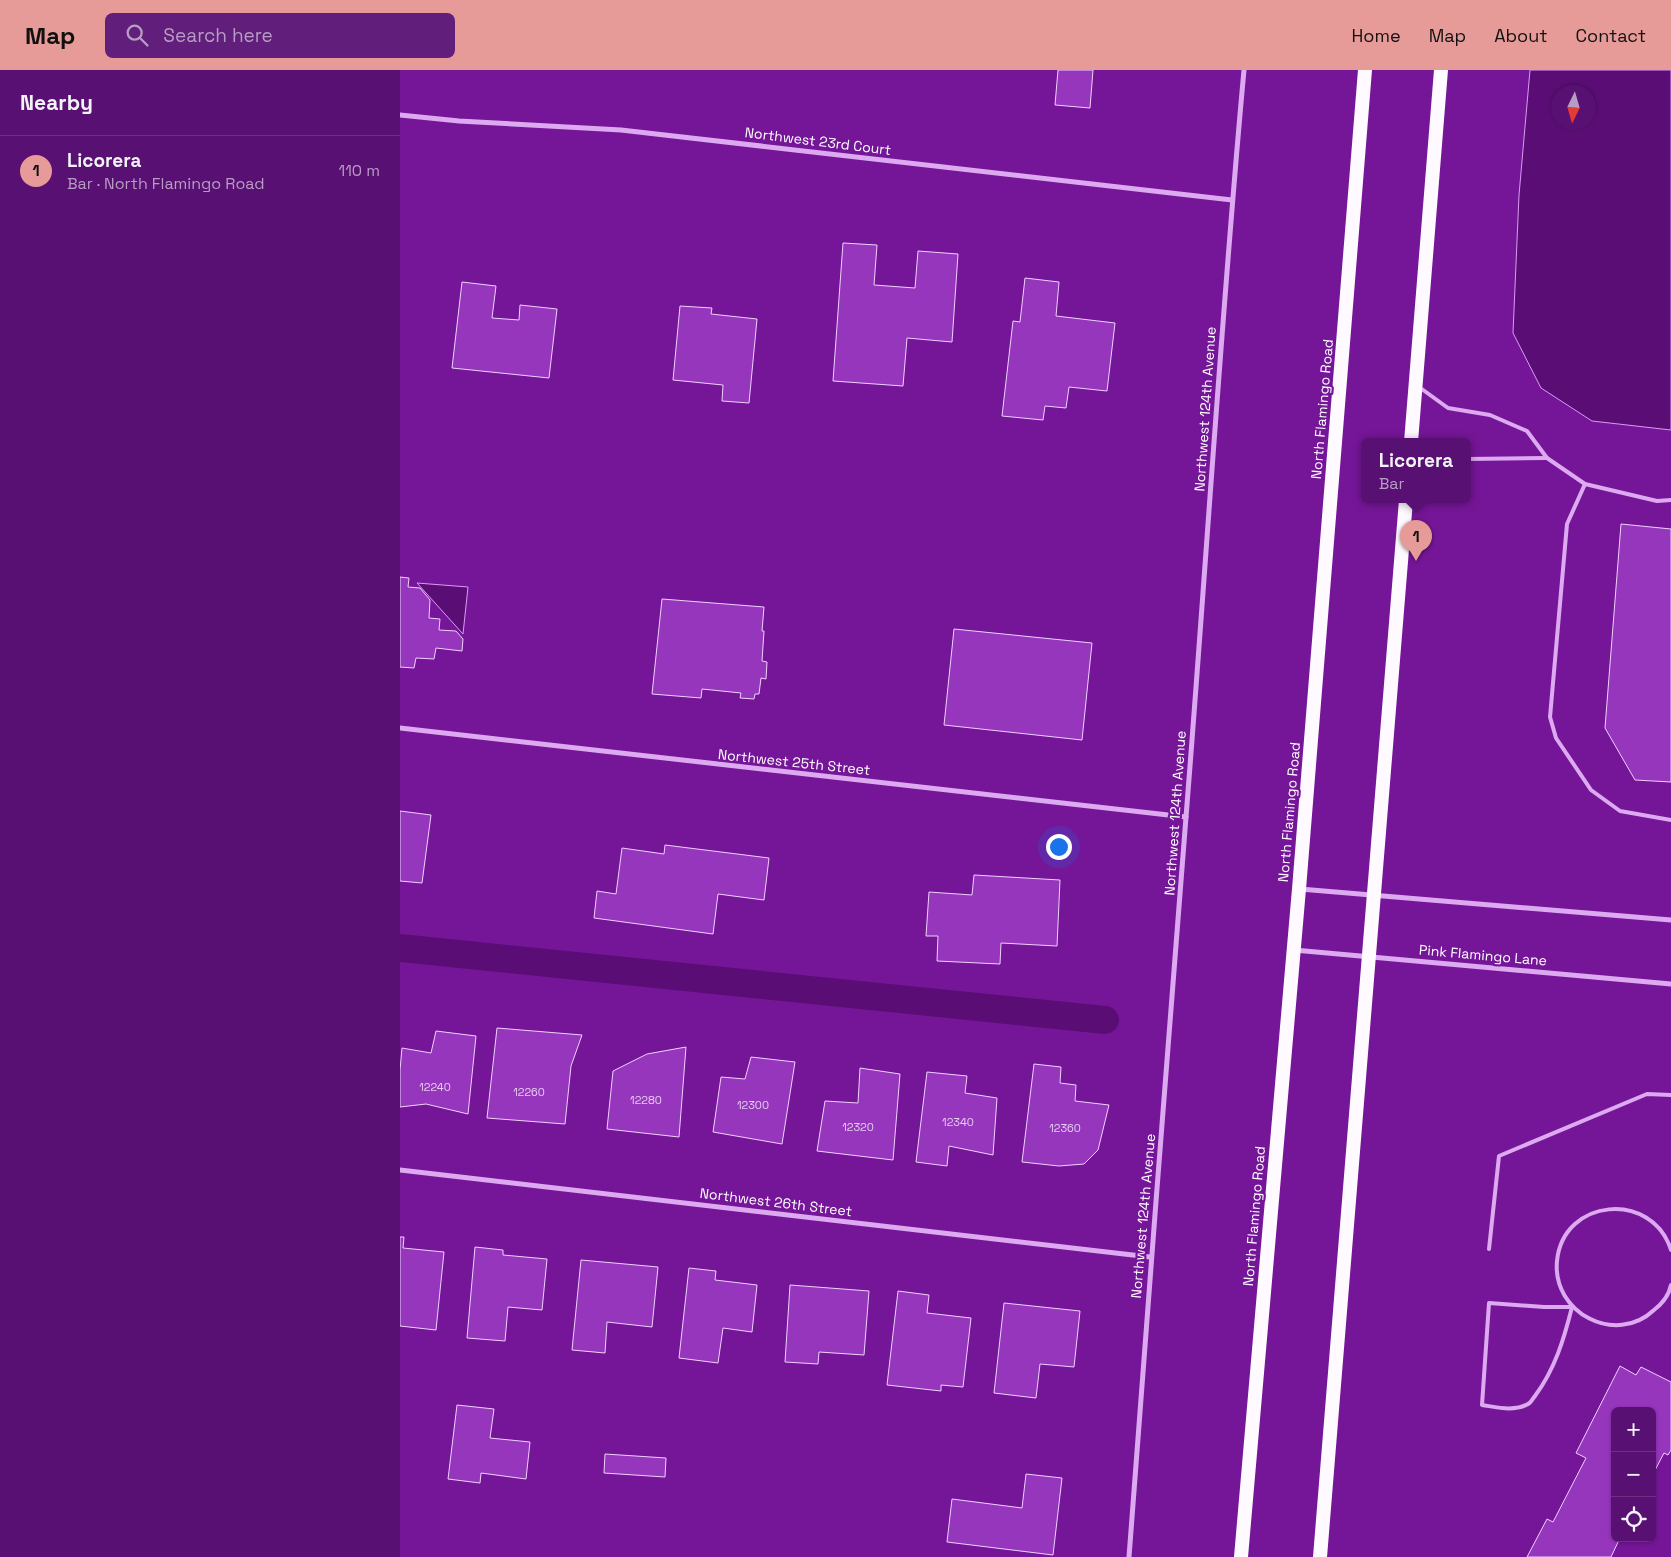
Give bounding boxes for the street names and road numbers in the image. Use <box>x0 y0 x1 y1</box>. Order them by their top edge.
street label: Northwest 23rd Court <box>744 123 892 159</box>
street label: Northwest 124th Avenue <box>1190 326 1220 492</box>
street label: North Flamingo Road <box>1307 338 1337 480</box>
street label: Northwest 124th Avenue <box>1160 730 1190 896</box>
street label: North Flamingo Road <box>1274 741 1304 883</box>
street label: Northwest 25th Street <box>717 745 871 779</box>
street label: Pink Flamingo Lane <box>1418 940 1548 970</box>
street label: Northwest 124th Avenue <box>1127 1133 1159 1299</box>
street label: North Flamingo Road <box>1239 1145 1269 1287</box>
street label: Northwest 26th Street <box>699 1184 853 1220</box>

